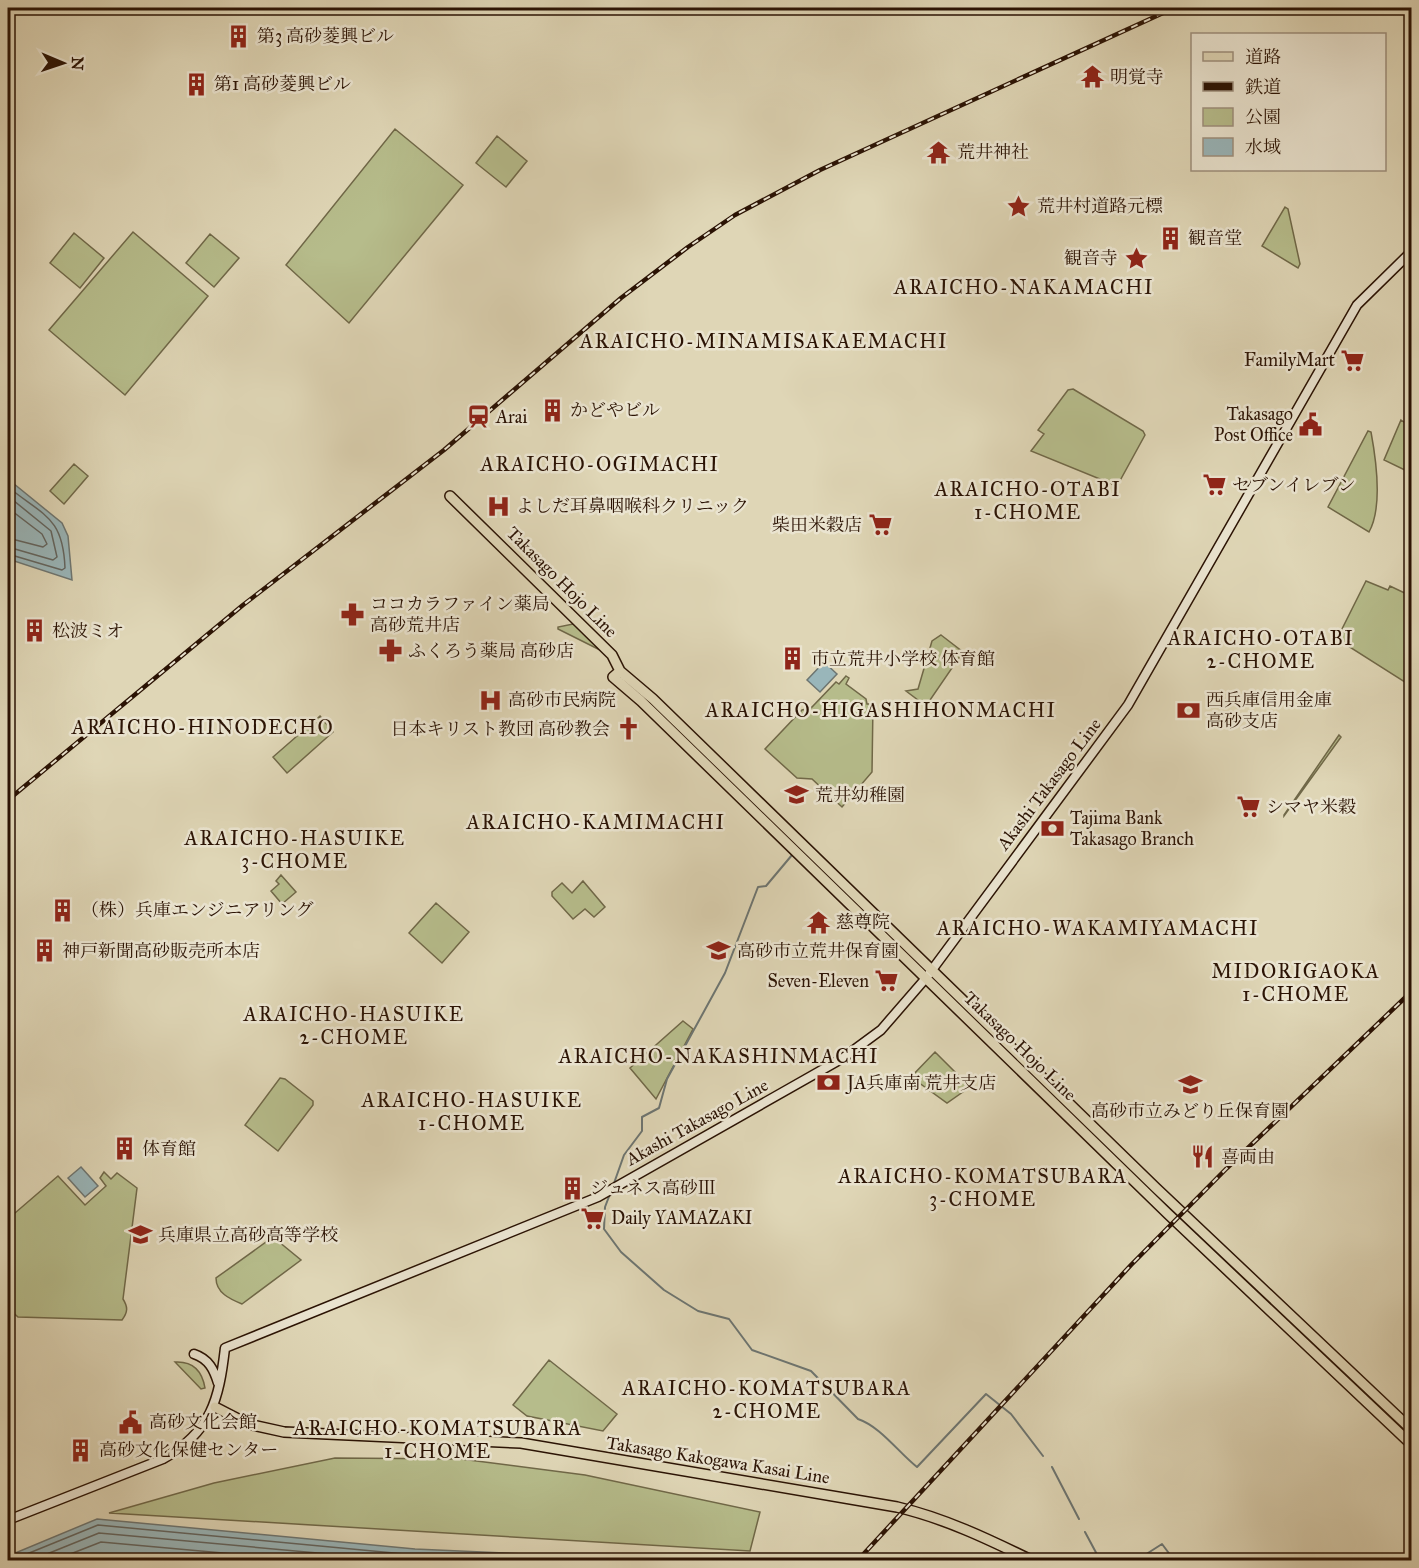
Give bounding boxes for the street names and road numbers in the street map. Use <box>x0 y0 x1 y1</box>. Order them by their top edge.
street label: Takasago Hojo Line <box>501 522 622 643</box>
street label: Akashi Takasago Line <box>992 714 1107 856</box>
street label: Takasago Hojo Line <box>958 987 1081 1106</box>
street label: Akashi Takasago Line <box>621 1074 773 1172</box>
street label: Takasago Kakogawa Kasai Line <box>604 1431 831 1490</box>

